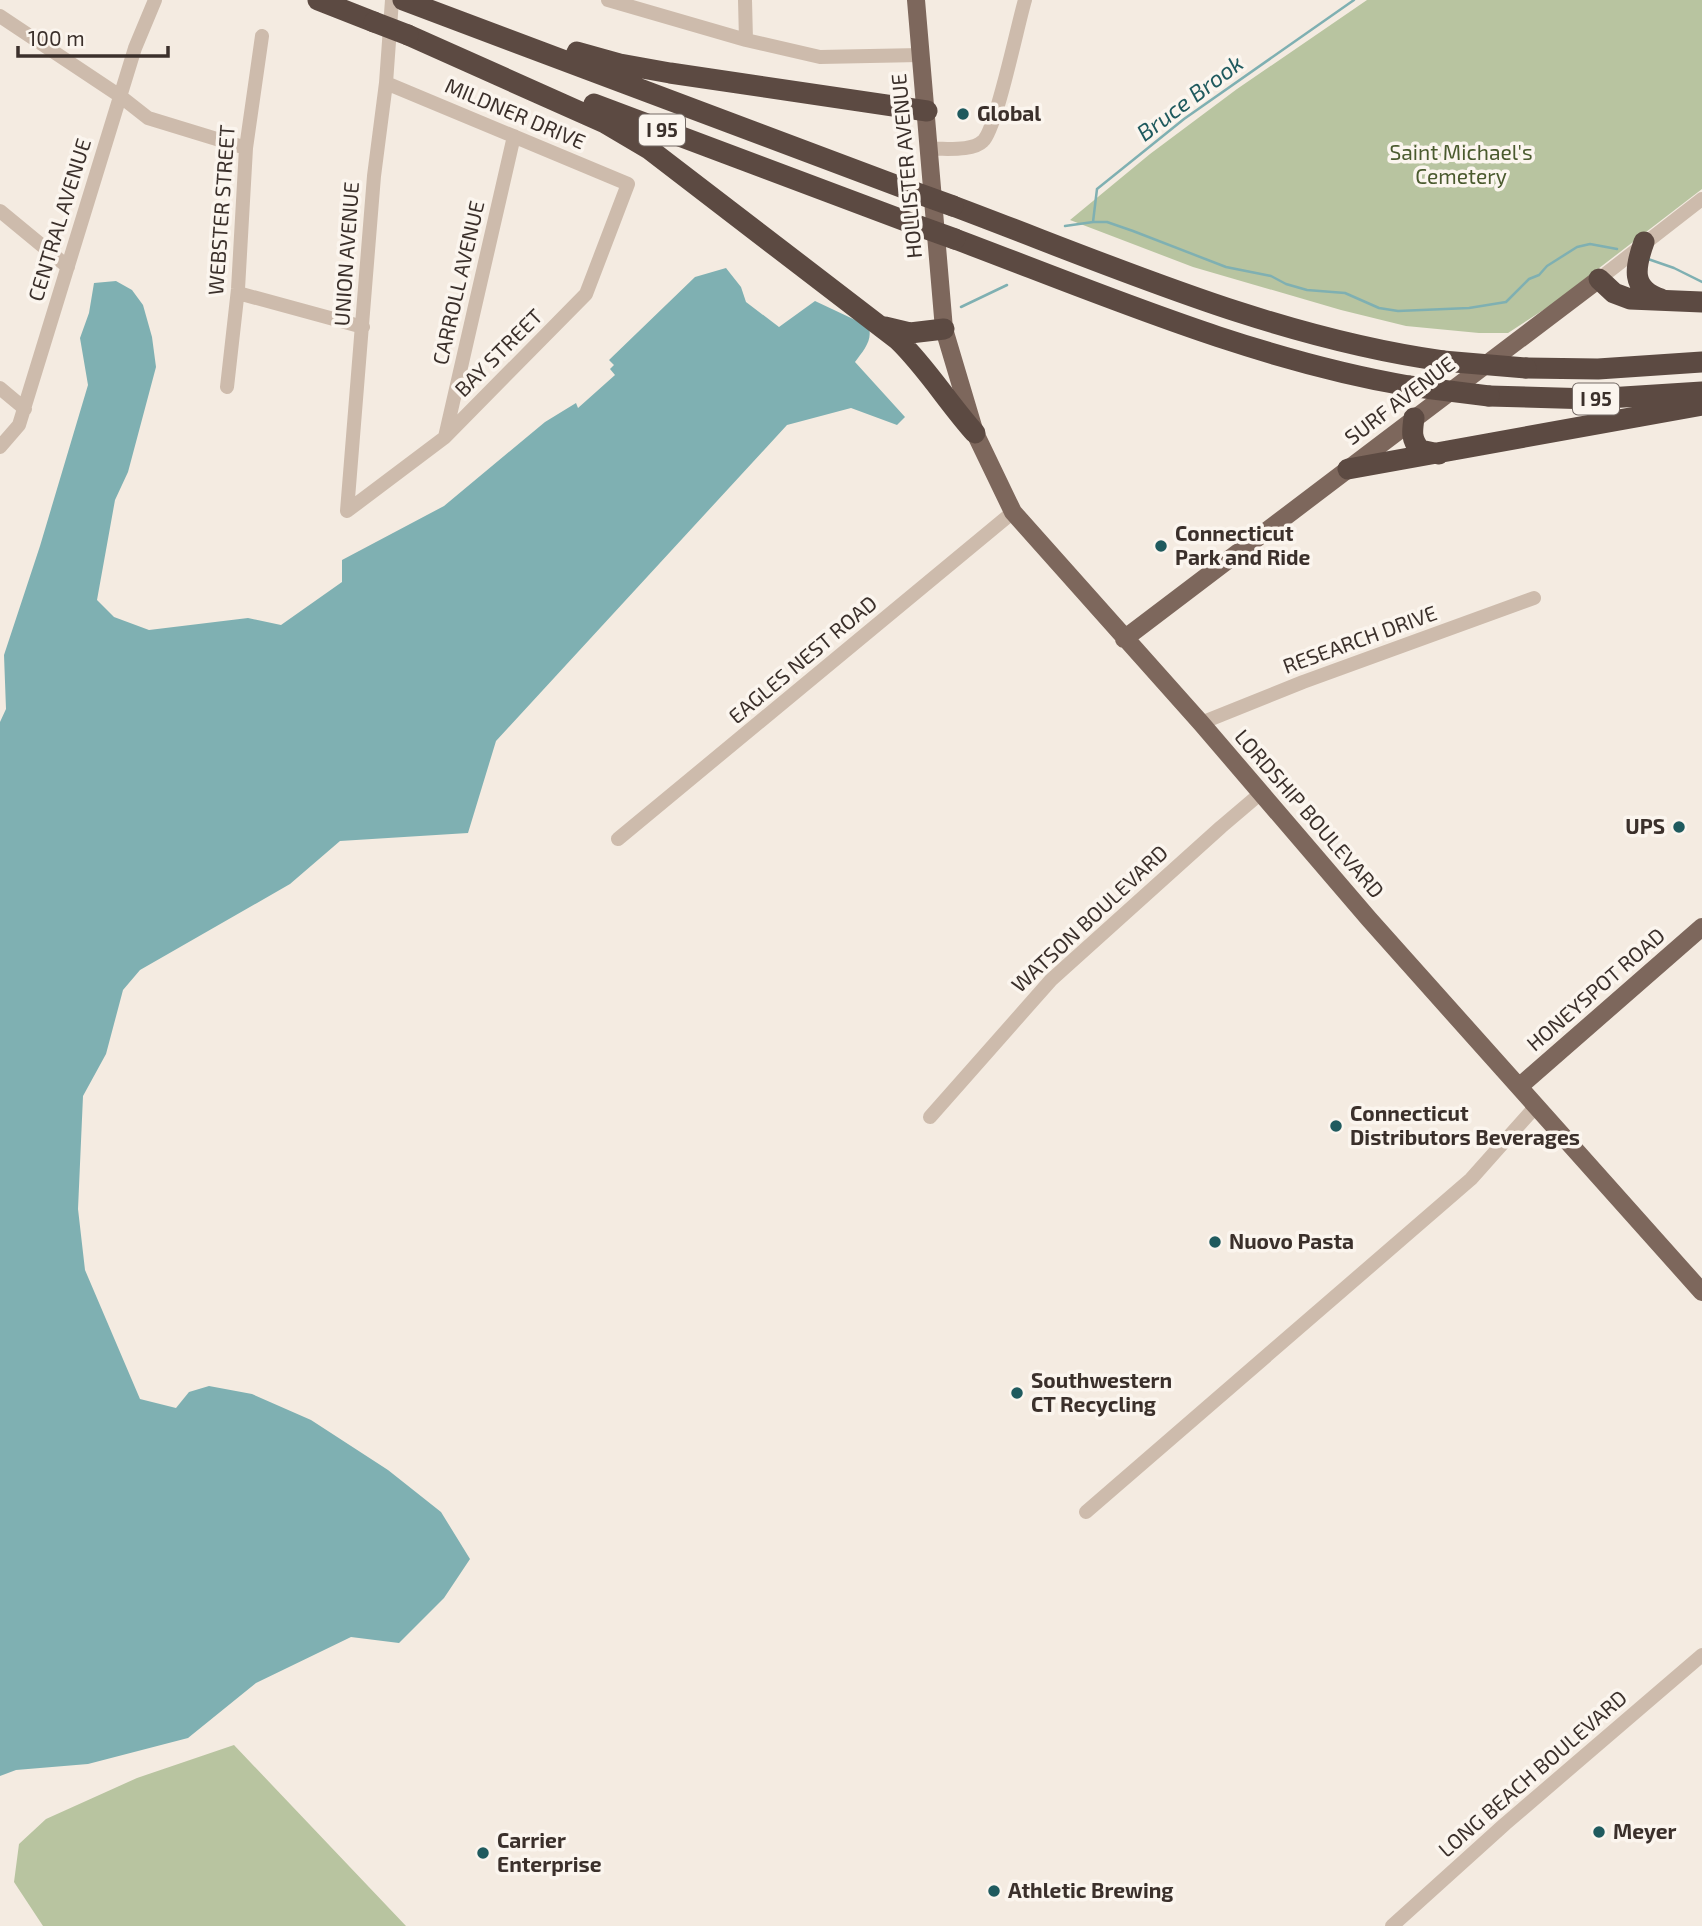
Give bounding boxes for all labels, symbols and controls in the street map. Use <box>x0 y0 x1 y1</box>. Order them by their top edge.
scale bar <box>18 14 168 58</box>
text: 100 m <box>28 25 85 50</box>
water label: Bruce Brook <box>1131 48 1248 146</box>
street label: MILDNER DRIVE <box>442 72 589 153</box>
street label: HOLLISTER AVENUE <box>885 73 926 260</box>
place label: Global <box>977 100 1041 125</box>
marker: Global <box>955 106 971 122</box>
road number: I 95 <box>639 114 685 146</box>
street label: WEBSTER STREET <box>202 124 239 296</box>
street label: CENTRAL AVENUE <box>22 135 95 304</box>
park label: Saint Michael's Cemetery <box>1389 139 1533 188</box>
street label: UNION AVENUE <box>328 181 363 327</box>
street label: CARROLL AVENUE <box>426 198 489 367</box>
street label: BAY STREET <box>449 303 547 401</box>
street label: SURF AVENUE <box>1339 350 1459 449</box>
road number: I 95 <box>1573 384 1619 414</box>
place label: Connecticut Park and Ride <box>1175 520 1311 569</box>
marker: Connecticut Park and Ride <box>1153 538 1169 554</box>
street label: EAGLES NEST ROAD <box>723 590 881 728</box>
street label: RESEARCH DRIVE <box>1279 599 1440 678</box>
street label: LORDSHIP BOULEVARD <box>1230 724 1390 902</box>
place label: UPS <box>1625 813 1665 838</box>
marker: UPS <box>1671 819 1687 835</box>
street label: WATSON BOULEVARD <box>1006 839 1172 997</box>
street label: HONEYSPOT ROAD <box>1521 922 1669 1056</box>
place label: Connecticut Distributors Beverages <box>1350 1100 1580 1149</box>
marker: Connecticut Distributors Beverages <box>1328 1118 1344 1134</box>
place label: Nuovo Pasta <box>1229 1228 1354 1253</box>
marker: Nuovo Pasta <box>1207 1234 1223 1250</box>
place label: Southwestern CT Recycling <box>1031 1367 1172 1417</box>
marker: Southwestern CT Recycling <box>1009 1385 1025 1401</box>
street label: LONG BEACH BOULEVARD <box>1433 1684 1631 1861</box>
place label: Meyer <box>1613 1818 1676 1844</box>
marker: Meyer <box>1591 1824 1607 1840</box>
place label: Carrier Enterprise <box>497 1827 602 1876</box>
marker: Carrier Enterprise <box>475 1845 491 1861</box>
place label: Athletic Brewing <box>1008 1877 1174 1902</box>
marker: Athletic Brewing <box>986 1883 1002 1899</box>

